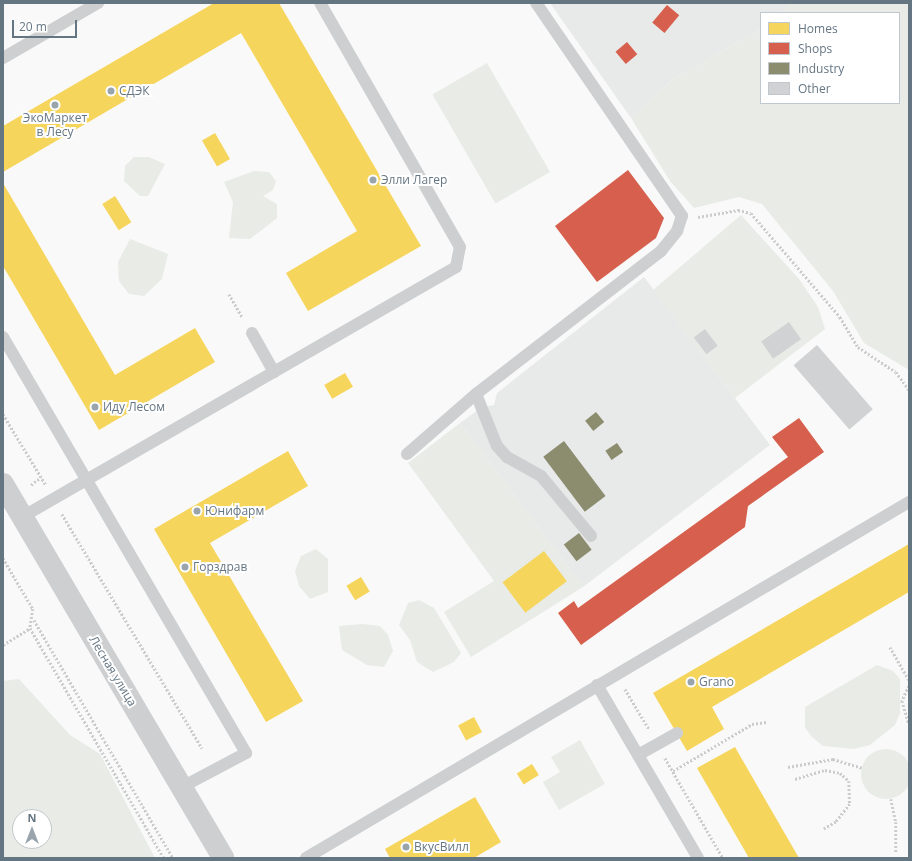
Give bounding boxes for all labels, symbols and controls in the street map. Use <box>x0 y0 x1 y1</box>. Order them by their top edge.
scale bar <box>14 12 79 38</box>
legend <box>760 12 900 104</box>
text: 20 m <box>19 18 47 35</box>
text: Homes <box>798 20 838 37</box>
text: Shops <box>798 40 832 57</box>
text: Industry <box>798 60 844 77</box>
text: Other <box>798 80 831 97</box>
place label: СДЭК <box>119 84 150 98</box>
marker: СДЭК <box>106 86 116 96</box>
marker: ЭкоМаркет в Лесу <box>50 100 60 110</box>
place label: ЭкоМаркет в Лесу <box>23 111 87 139</box>
place label: Элли Лагер <box>381 173 447 187</box>
marker: Элли Лагер <box>368 175 378 185</box>
place label: Иду Лесом <box>103 400 165 414</box>
marker: Иду Лесом <box>90 402 100 412</box>
place label: Юнифарм <box>205 504 264 518</box>
marker: Юнифарм <box>192 506 202 516</box>
place label: Горздрав <box>193 560 247 574</box>
marker: Горздрав <box>180 562 190 572</box>
street label: Лесная улица <box>86 633 140 709</box>
place label: Grano <box>699 675 734 689</box>
marker: Grano <box>686 677 696 687</box>
north arrow <box>12 809 52 849</box>
text: N <box>28 810 36 825</box>
place label: ВкусВилл <box>414 840 469 854</box>
marker: ВкусВилл <box>401 842 411 852</box>

